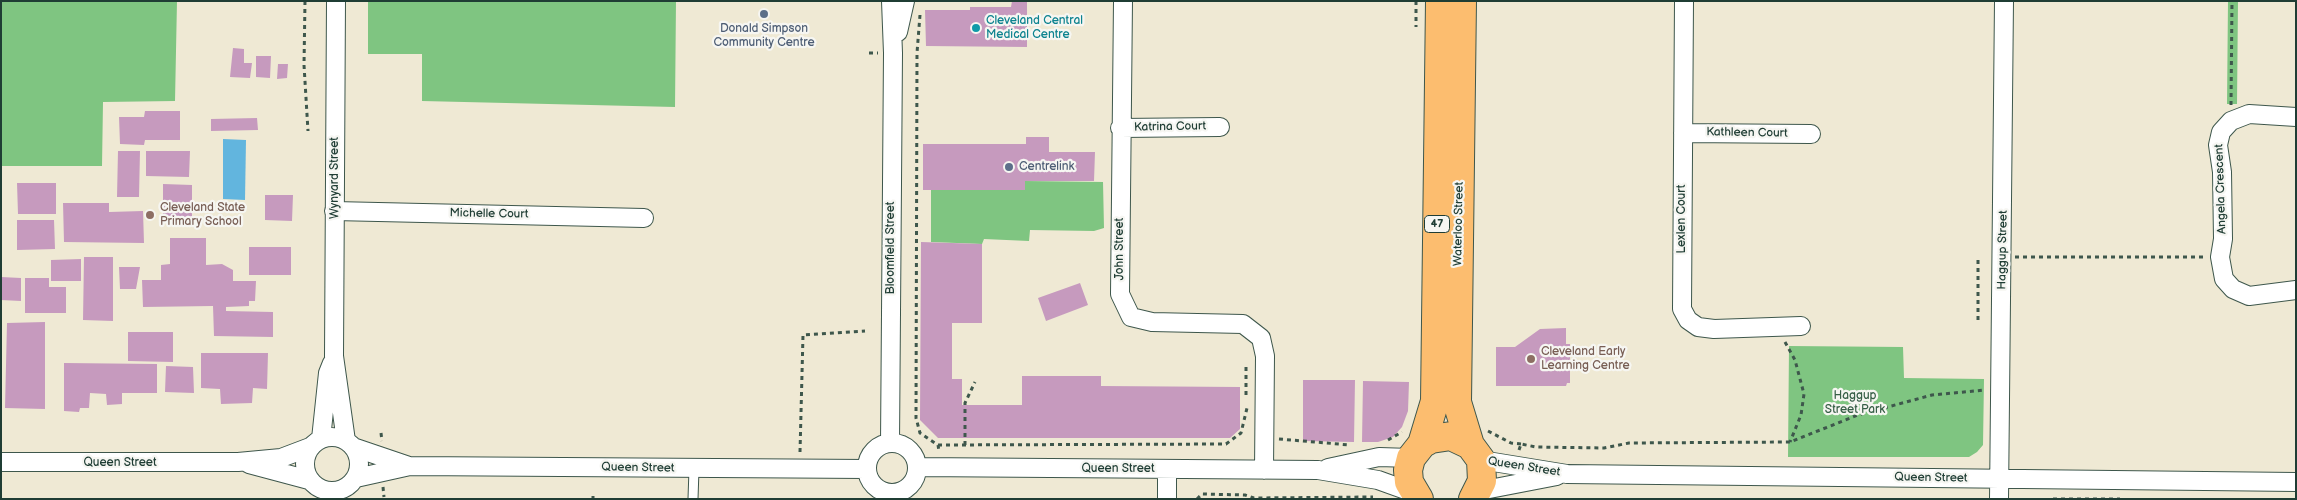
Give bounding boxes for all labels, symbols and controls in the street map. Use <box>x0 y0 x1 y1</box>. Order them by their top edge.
marker: Donald Simpson Community Centre <box>758 8 770 20</box>
place label: Cleveland Central Medical Centre <box>986 14 1083 42</box>
place label: Donald Simpson Community Centre <box>713 22 815 50</box>
marker: Cleveland Central Medical Centre <box>970 22 982 34</box>
street label: Katrina Court <box>1134 119 1206 135</box>
street label: Kathleen Court <box>1706 125 1788 141</box>
street label: Wynyard Street <box>328 137 342 219</box>
street label: Angela Crescent <box>2212 144 2230 234</box>
place label: Centrelink <box>1019 160 1074 174</box>
marker: Centrelink <box>1003 161 1015 173</box>
street label: Waterloo Street <box>1451 182 1467 266</box>
street label: Lexlen Court <box>1675 185 1689 253</box>
place label: Cleveland State Primary School <box>160 201 245 229</box>
street label: Bloomfield Street <box>884 202 898 294</box>
street label: Michelle Court <box>449 206 529 222</box>
marker: Cleveland State Primary School <box>144 209 156 221</box>
street label: Haggup Street <box>1995 210 2011 290</box>
road number: 47 <box>1424 215 1450 232</box>
street label: John Street <box>1113 218 1127 280</box>
place label: Cleveland Early Learning Centre <box>1541 345 1630 373</box>
marker: Cleveland Early Learning Centre <box>1525 353 1537 365</box>
park label: Haggup Street Park <box>1825 389 1885 417</box>
street label: Queen Street <box>1487 454 1561 480</box>
street label: Queen Street <box>83 456 157 470</box>
street label: Queen Street <box>601 460 675 476</box>
street label: Queen Street <box>1081 462 1155 476</box>
street label: Queen Street <box>1894 470 1968 486</box>

